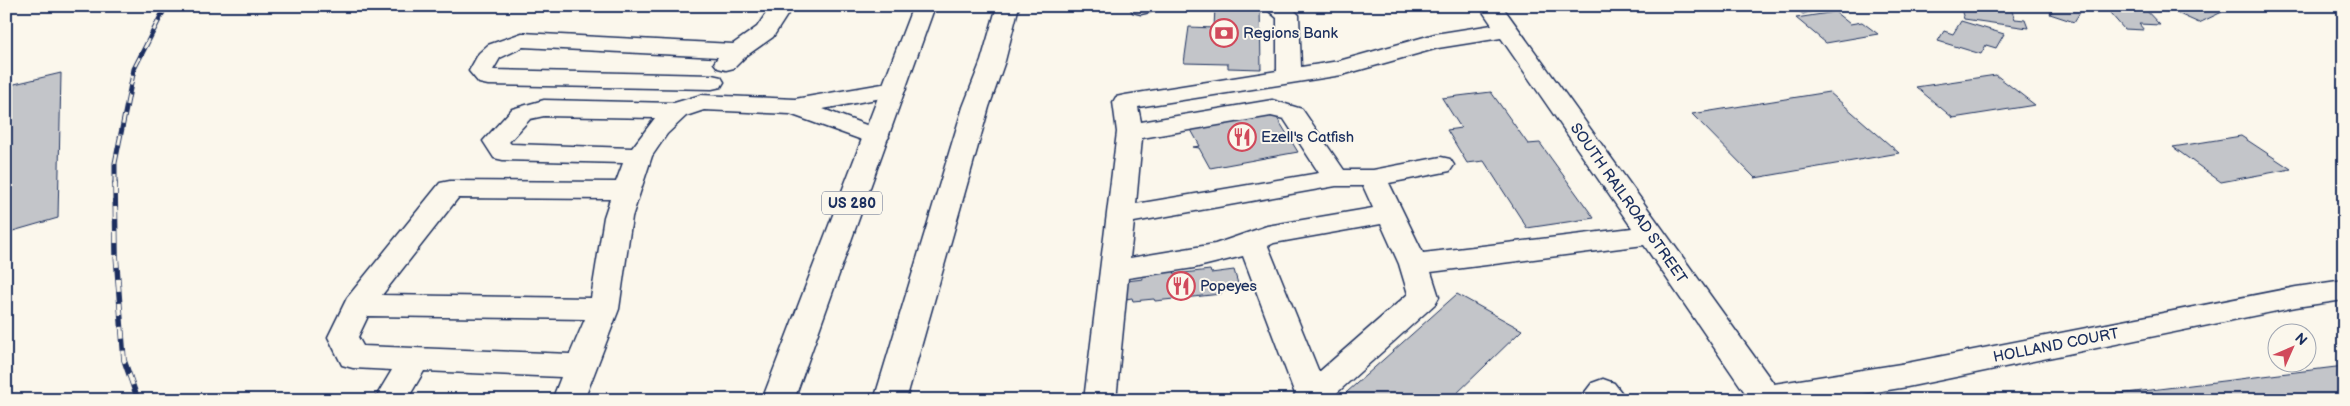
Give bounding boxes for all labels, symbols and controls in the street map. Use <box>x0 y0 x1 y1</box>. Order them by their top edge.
bank icon: Regions Bank <box>1209 18 1239 48</box>
place label: Regions Bank <box>1243 24 1338 43</box>
street label: SOUTH RAILROAD STREET <box>1566 119 1691 287</box>
restaurant icon: Ezell's Catfish <box>1227 122 1257 152</box>
place label: Ezell's Catfish <box>1261 128 1354 147</box>
road number: US 280 <box>822 192 882 214</box>
restaurant icon: Popeyes <box>1166 271 1196 301</box>
place label: Popeyes <box>1200 277 1258 296</box>
street label: HOLLAND COURT <box>1992 324 2121 367</box>
north arrow <box>2268 324 2318 374</box>
text: N <box>2291 329 2311 349</box>

